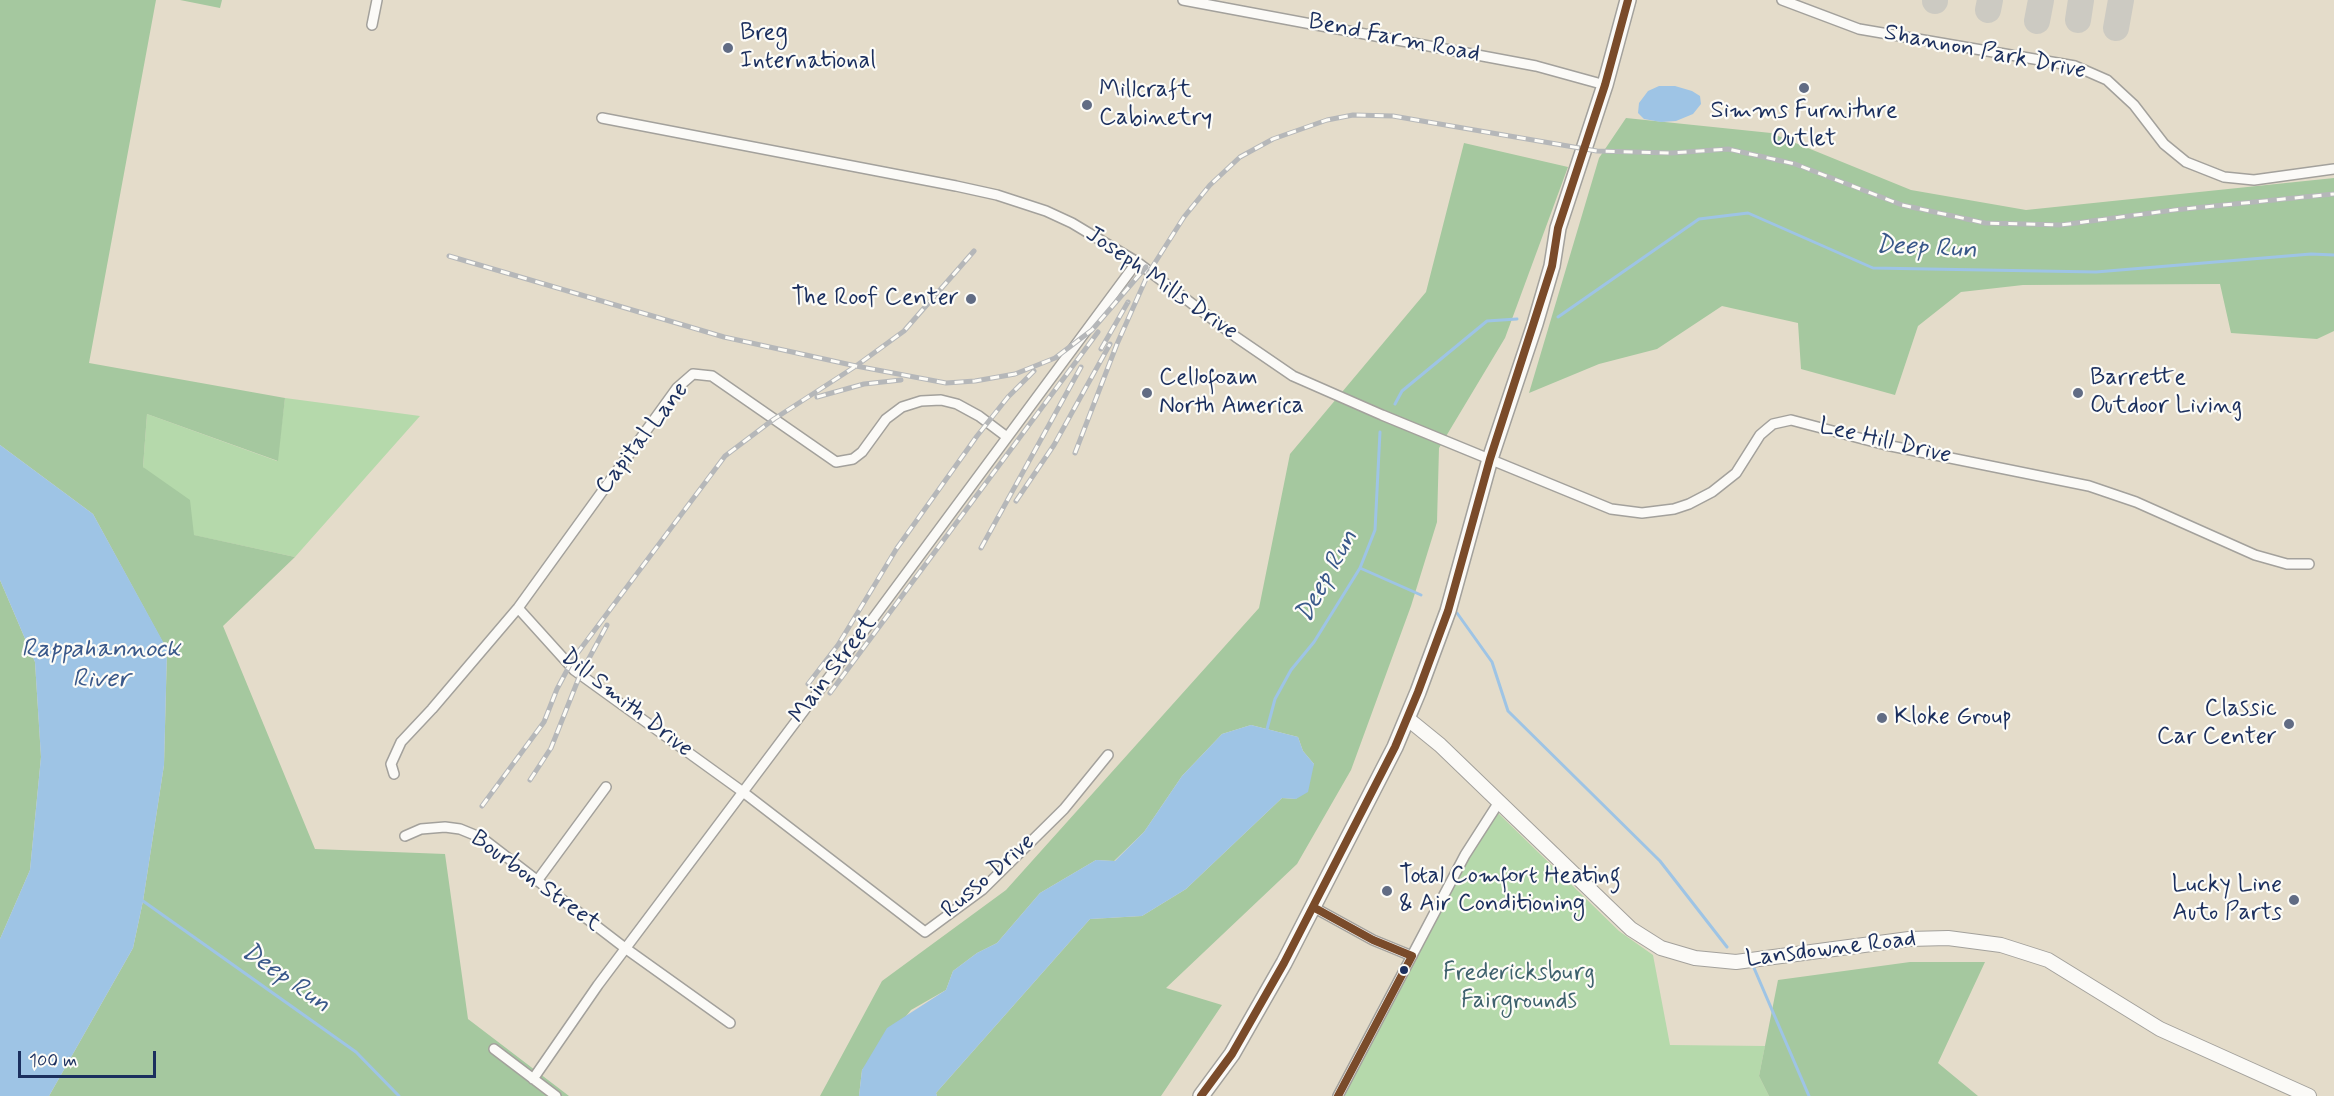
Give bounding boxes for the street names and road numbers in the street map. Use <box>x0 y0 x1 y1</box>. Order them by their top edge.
street label: Bend Farm Road <box>1306 8 1482 70</box>
street label: Shannon Park Drive <box>1882 19 2088 87</box>
street label: Joseph Mills Drive <box>1079 221 1243 347</box>
street label: Capital Lane <box>590 377 696 501</box>
street label: Lee Hill Drive <box>1816 413 1954 471</box>
street label: Main Street <box>784 610 884 730</box>
street label: Dill Smith Drive <box>554 643 698 765</box>
street label: Bourbon Street <box>464 825 606 939</box>
street label: Russo Drive <box>936 829 1042 925</box>
street label: Lansdowne Road <box>1744 925 1918 975</box>

